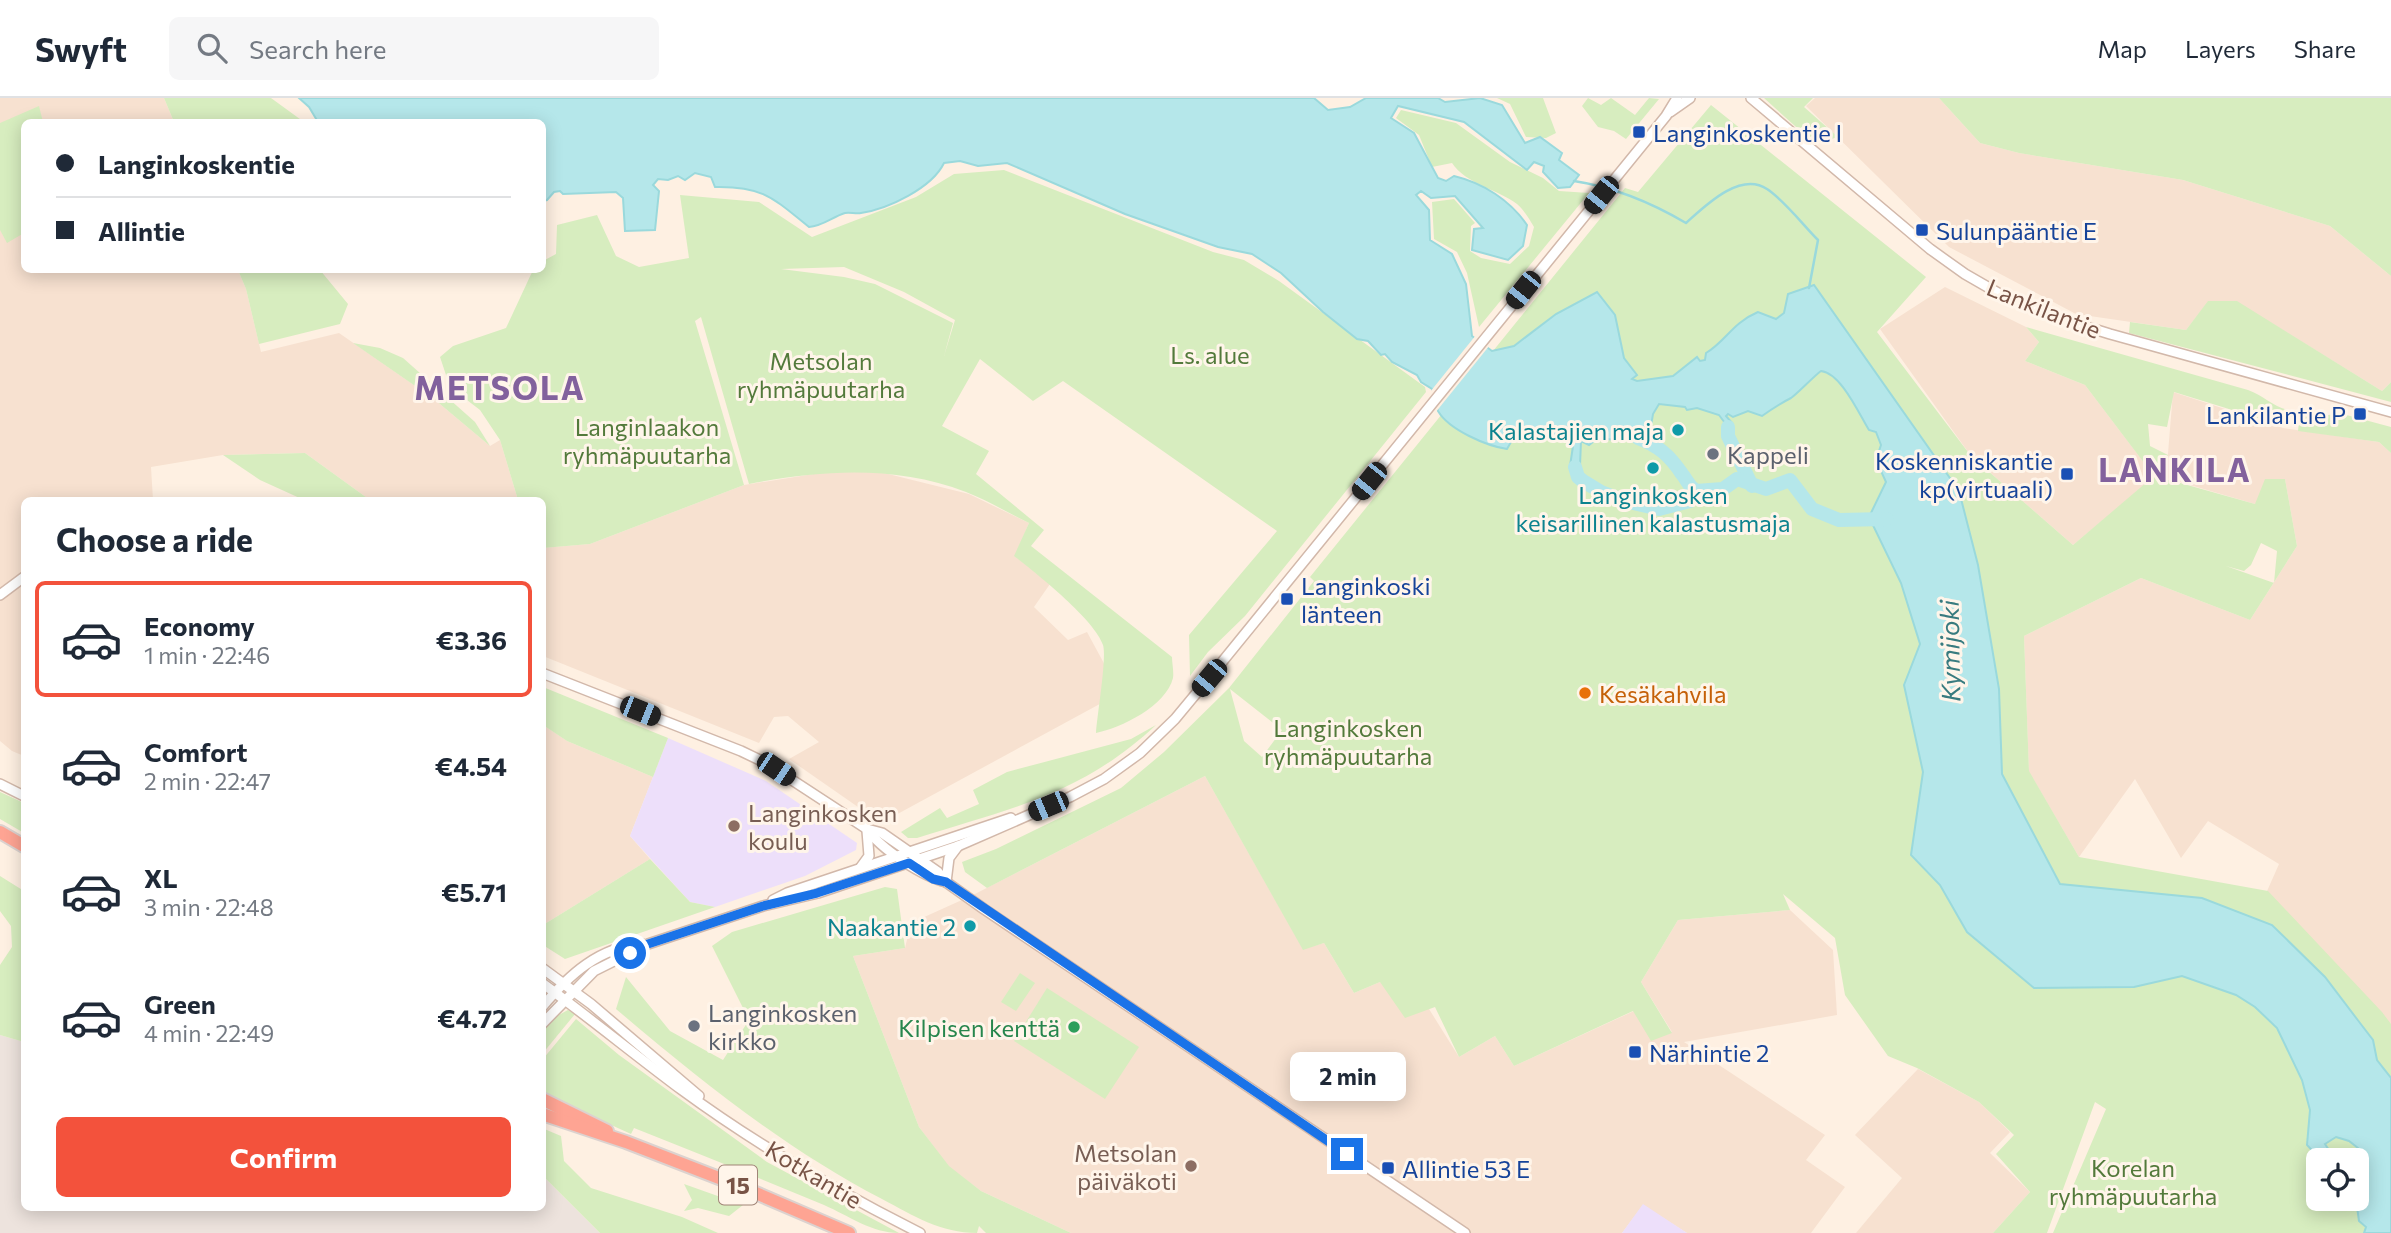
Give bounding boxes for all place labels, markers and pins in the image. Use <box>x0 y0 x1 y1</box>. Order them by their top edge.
place label: Langinkoskentie I <box>1653 118 1842 147</box>
marker: Langinkoskentie I <box>1631 124 1647 140</box>
place label: Sulunpääntie E <box>1936 216 2097 245</box>
marker: Sulunpääntie E <box>1914 222 1930 238</box>
place label: Lankilantie P <box>2206 400 2346 429</box>
marker: Lankilantie P <box>2352 406 2368 422</box>
place label: Kalastajien maja <box>1488 416 1664 445</box>
marker: Kalastajien maja <box>1670 422 1686 438</box>
place label: Kappeli <box>1727 440 1809 469</box>
marker: Kappeli <box>1705 446 1721 462</box>
place label: Koskenniskantie kp(virtuaali) <box>1875 446 2053 503</box>
marker: Langinkosken keisarillinen kalastusmaja <box>1645 460 1661 476</box>
marker: Koskenniskantie kp(virtuaali) <box>2059 466 2075 482</box>
place label: Langinkosken keisarillinen kalastusmaja <box>1515 480 1791 537</box>
place label: Langinkoski länteen <box>1301 571 1431 628</box>
marker: Langinkoski länteen <box>1279 591 1295 607</box>
place label: Kesäkahvila <box>1599 679 1726 708</box>
marker: Kesäkahvila <box>1577 685 1593 701</box>
place label: Langinkosken koulu <box>748 798 897 855</box>
marker: Langinkosken koulu <box>726 818 742 834</box>
place label: Naakantie 2 <box>827 912 956 941</box>
marker: Naakantie 2 <box>962 918 978 934</box>
place label: Langinkosken kirkko <box>708 998 857 1055</box>
place label: Kilpisen kenttä <box>898 1013 1060 1042</box>
marker: Langinkosken kirkko <box>686 1018 702 1034</box>
marker: Kilpisen kenttä <box>1066 1019 1082 1035</box>
place label: Närhintie 2 <box>1649 1038 1769 1067</box>
marker: Närhintie 2 <box>1627 1044 1643 1060</box>
place label: Metsolan päiväkoti <box>1074 1138 1177 1195</box>
place label: Allintie 53 E <box>1402 1154 1530 1183</box>
marker: Metsolan päiväkoti <box>1183 1158 1199 1174</box>
marker: Allintie 53 E <box>1380 1160 1396 1176</box>

